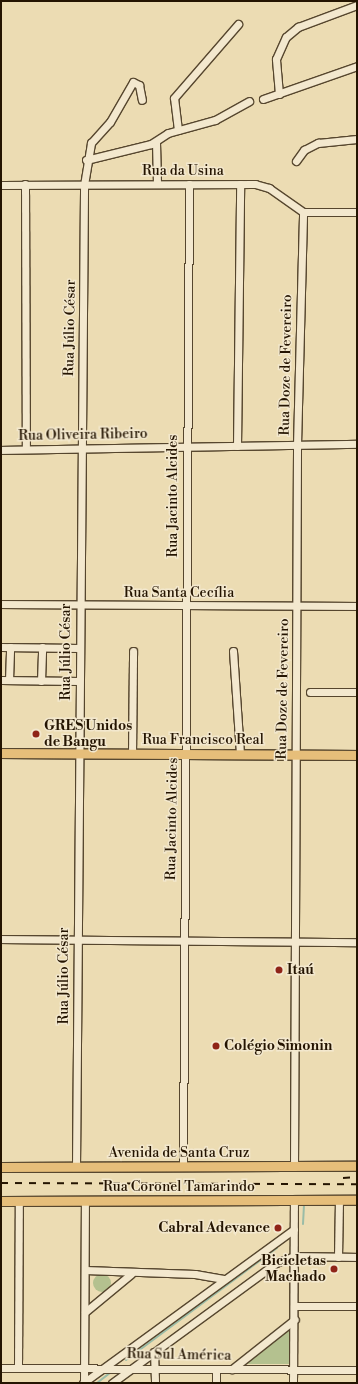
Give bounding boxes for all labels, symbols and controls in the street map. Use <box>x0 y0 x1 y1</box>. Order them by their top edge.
street label: Rua da Usina <box>142 163 224 179</box>
street label: Rua Júlio César <box>61 279 79 377</box>
street label: Rua Doze de Fevereiro <box>276 294 296 436</box>
street label: Rua Oliveira Ribeiro <box>18 425 148 445</box>
street label: Rua Jacinto Alcides <box>165 435 181 557</box>
street label: Rua Santa Cecília <box>124 585 234 601</box>
street label: Rua Júlio César <box>58 603 74 701</box>
street label: Rua Doze de Fevereiro <box>273 618 293 760</box>
place label: GRES Unidos de Bangu <box>44 718 132 750</box>
marker: GRES Unidos de Bangu <box>31 729 41 739</box>
street label: Rua Francisco Real <box>142 732 264 748</box>
street label: Rua Jacinto Alcides <box>163 757 181 881</box>
street label: Rua Júlio César <box>56 927 72 1025</box>
place label: Itaú <box>287 962 314 978</box>
marker: Itaú <box>274 965 284 975</box>
place label: Colégio Simonin <box>224 1038 332 1054</box>
marker: Colégio Simonin <box>211 1041 221 1051</box>
street label: Avenida de Santa Cruz <box>109 1145 249 1161</box>
street label: Rua Coronel Tamarindo <box>103 1179 255 1195</box>
place label: Cabral Adevance <box>158 1220 270 1236</box>
marker: Cabral Adevance <box>273 1223 283 1233</box>
place label: Bicicletas Machado <box>261 1253 326 1286</box>
marker: Bicicletas Machado <box>329 1264 339 1274</box>
street label: Rua Sul América <box>127 1346 231 1364</box>

